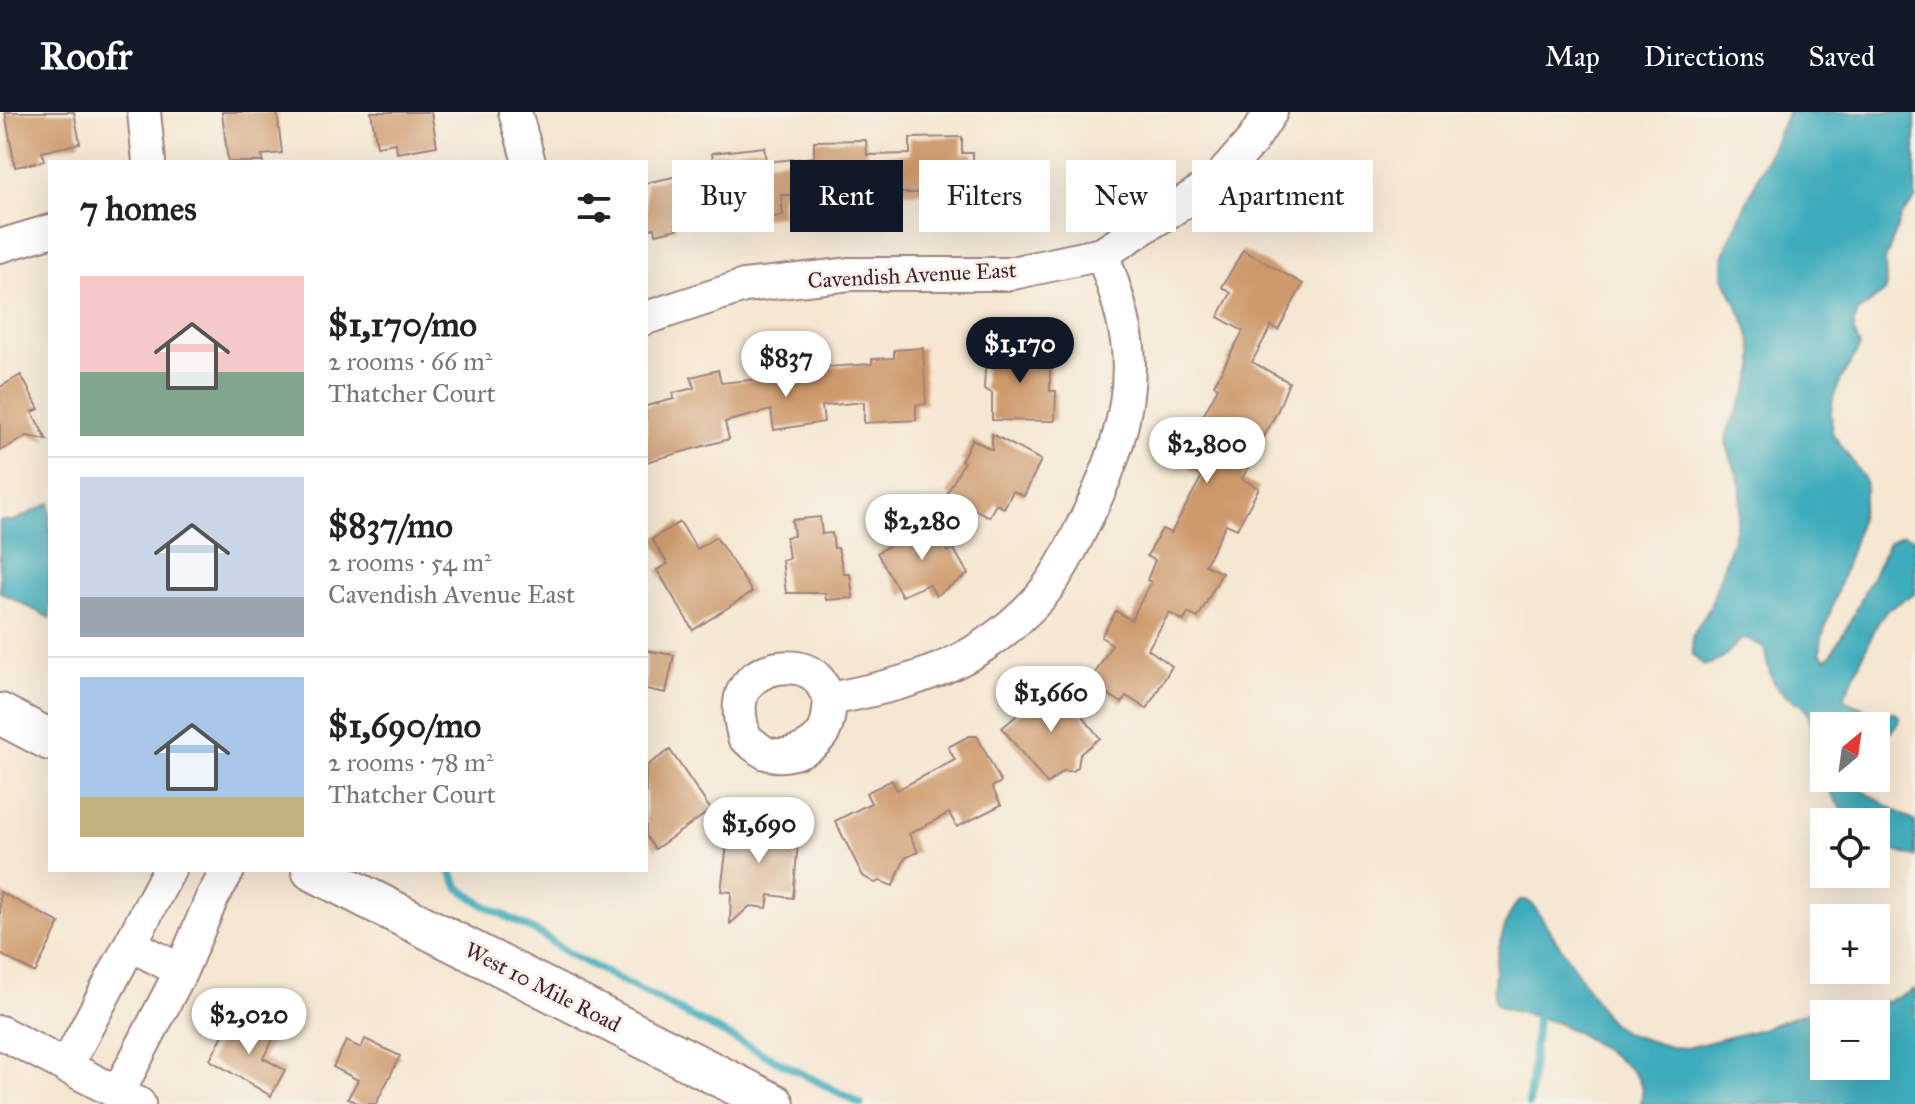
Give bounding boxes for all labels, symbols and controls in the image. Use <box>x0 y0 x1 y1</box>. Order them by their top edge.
text: Roofr <box>40 33 132 79</box>
text: Map <box>1545 39 1600 74</box>
text: Directions <box>1644 39 1765 74</box>
text: Saved <box>1809 39 1875 74</box>
chip: Buy <box>672 160 774 232</box>
chip: Rent <box>790 160 903 232</box>
chip: Filters <box>919 160 1050 232</box>
chip: New <box>1066 160 1176 232</box>
chip: Apartment <box>1192 160 1373 232</box>
icon: filters <box>572 186 616 230</box>
text: 7 homes <box>80 188 197 229</box>
street label: Cavendish Avenue East <box>807 256 1017 294</box>
text: $1,170/mo <box>328 304 477 345</box>
icon: home <box>144 308 240 404</box>
pin: $1,170 <box>955 317 1085 385</box>
text: $1,170 <box>984 327 1056 359</box>
pin: $837 <box>739 331 833 399</box>
text: $837 <box>759 341 813 373</box>
text: 2 rooms · 66 m² <box>328 345 492 377</box>
text: Thatcher Court <box>328 377 496 409</box>
pin: $2,800 <box>1142 417 1272 485</box>
text: $2,800 <box>1167 427 1247 459</box>
pin: $2,280 <box>857 494 987 562</box>
text: $2,280 <box>883 504 961 536</box>
text: $837/mo <box>328 505 453 546</box>
icon: home <box>144 509 240 605</box>
text: 2 rooms · 54 m² <box>328 546 492 578</box>
text: Cavendish Avenue East <box>328 578 575 610</box>
pin: $1,660 <box>986 666 1116 734</box>
text: $1,660 <box>1014 676 1088 708</box>
text: $1,690/mo <box>328 705 481 746</box>
icon: home <box>144 709 240 805</box>
north arrow <box>1810 712 1890 792</box>
map controls <box>1810 712 1890 1080</box>
text: 2 rooms · 78 m² <box>328 746 493 778</box>
text: Thatcher Court <box>328 778 496 810</box>
pin: $1,690 <box>694 797 824 865</box>
text: $1,690 <box>721 807 797 839</box>
button: locate <box>1810 808 1890 888</box>
button: + <box>1810 904 1890 984</box>
street label: West 10 Mile Road <box>461 936 625 1038</box>
pin: $2,020 <box>184 988 314 1056</box>
text: $2,020 <box>210 998 288 1030</box>
button: − <box>1810 1000 1890 1080</box>

